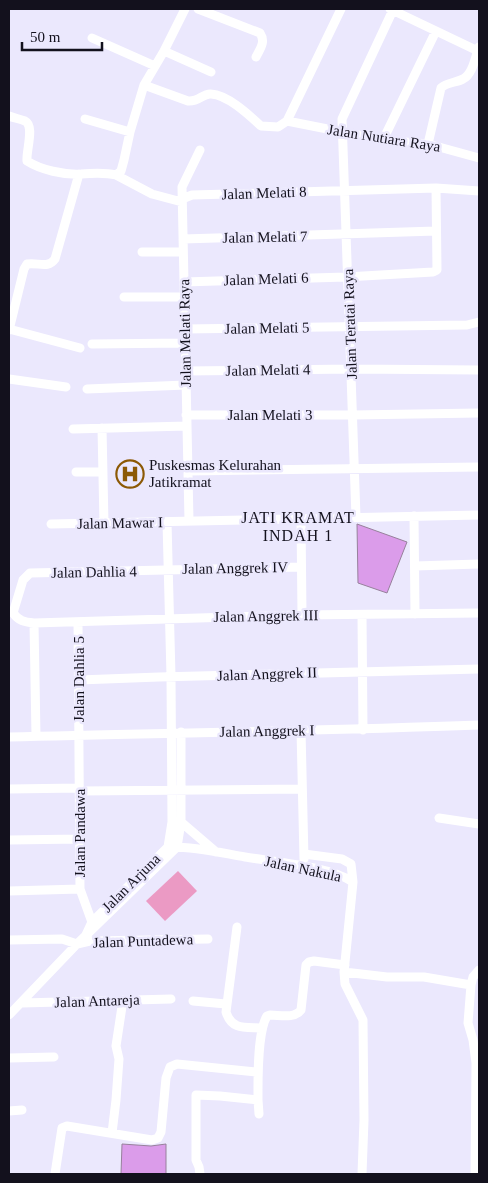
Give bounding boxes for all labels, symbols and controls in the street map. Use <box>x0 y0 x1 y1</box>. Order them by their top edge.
scale bar <box>22 20 102 52</box>
text: 50 m <box>30 29 61 45</box>
street label: Jalan Nutiara Raya <box>326 121 442 155</box>
street label: Jalan Melati 8 <box>221 184 307 202</box>
street label: Jalan Melati 7 <box>222 228 308 246</box>
street label: Jalan Teratai Raya <box>340 268 360 379</box>
street label: Jalan Melati 6 <box>223 270 309 288</box>
street label: Jalan Melati Raya <box>176 278 194 387</box>
street label: Jalan Melati 5 <box>224 319 310 337</box>
street label: Jalan Melati 4 <box>225 361 311 379</box>
street label: Jalan Melati 3 <box>228 407 312 423</box>
place label: Puskesmas Kelurahan Jatikramat <box>149 457 282 490</box>
hospital icon: Puskesmas Kelurahan Jatikramat <box>115 459 145 489</box>
district label: JATI KRAMAT INDAH 1 <box>241 509 355 544</box>
street label: Jalan Mawar I <box>77 514 163 532</box>
street label: Jalan Anggrek IV <box>182 559 288 577</box>
street label: Jalan Dahlia 4 <box>51 563 138 581</box>
street label: Jalan Anggrek III <box>213 607 319 625</box>
street label: Jalan Dahlia 5 <box>71 636 87 722</box>
street label: Jalan Anggrek II <box>217 664 317 684</box>
street label: Jalan Anggrek I <box>219 722 315 740</box>
street label: Jalan Pandawa <box>72 788 88 877</box>
street label: Jalan Arjuna <box>99 850 164 915</box>
street label: Jalan Nakula <box>263 853 343 885</box>
street label: Jalan Puntadewa <box>93 931 194 951</box>
street label: Jalan Antareja <box>54 992 140 1010</box>

